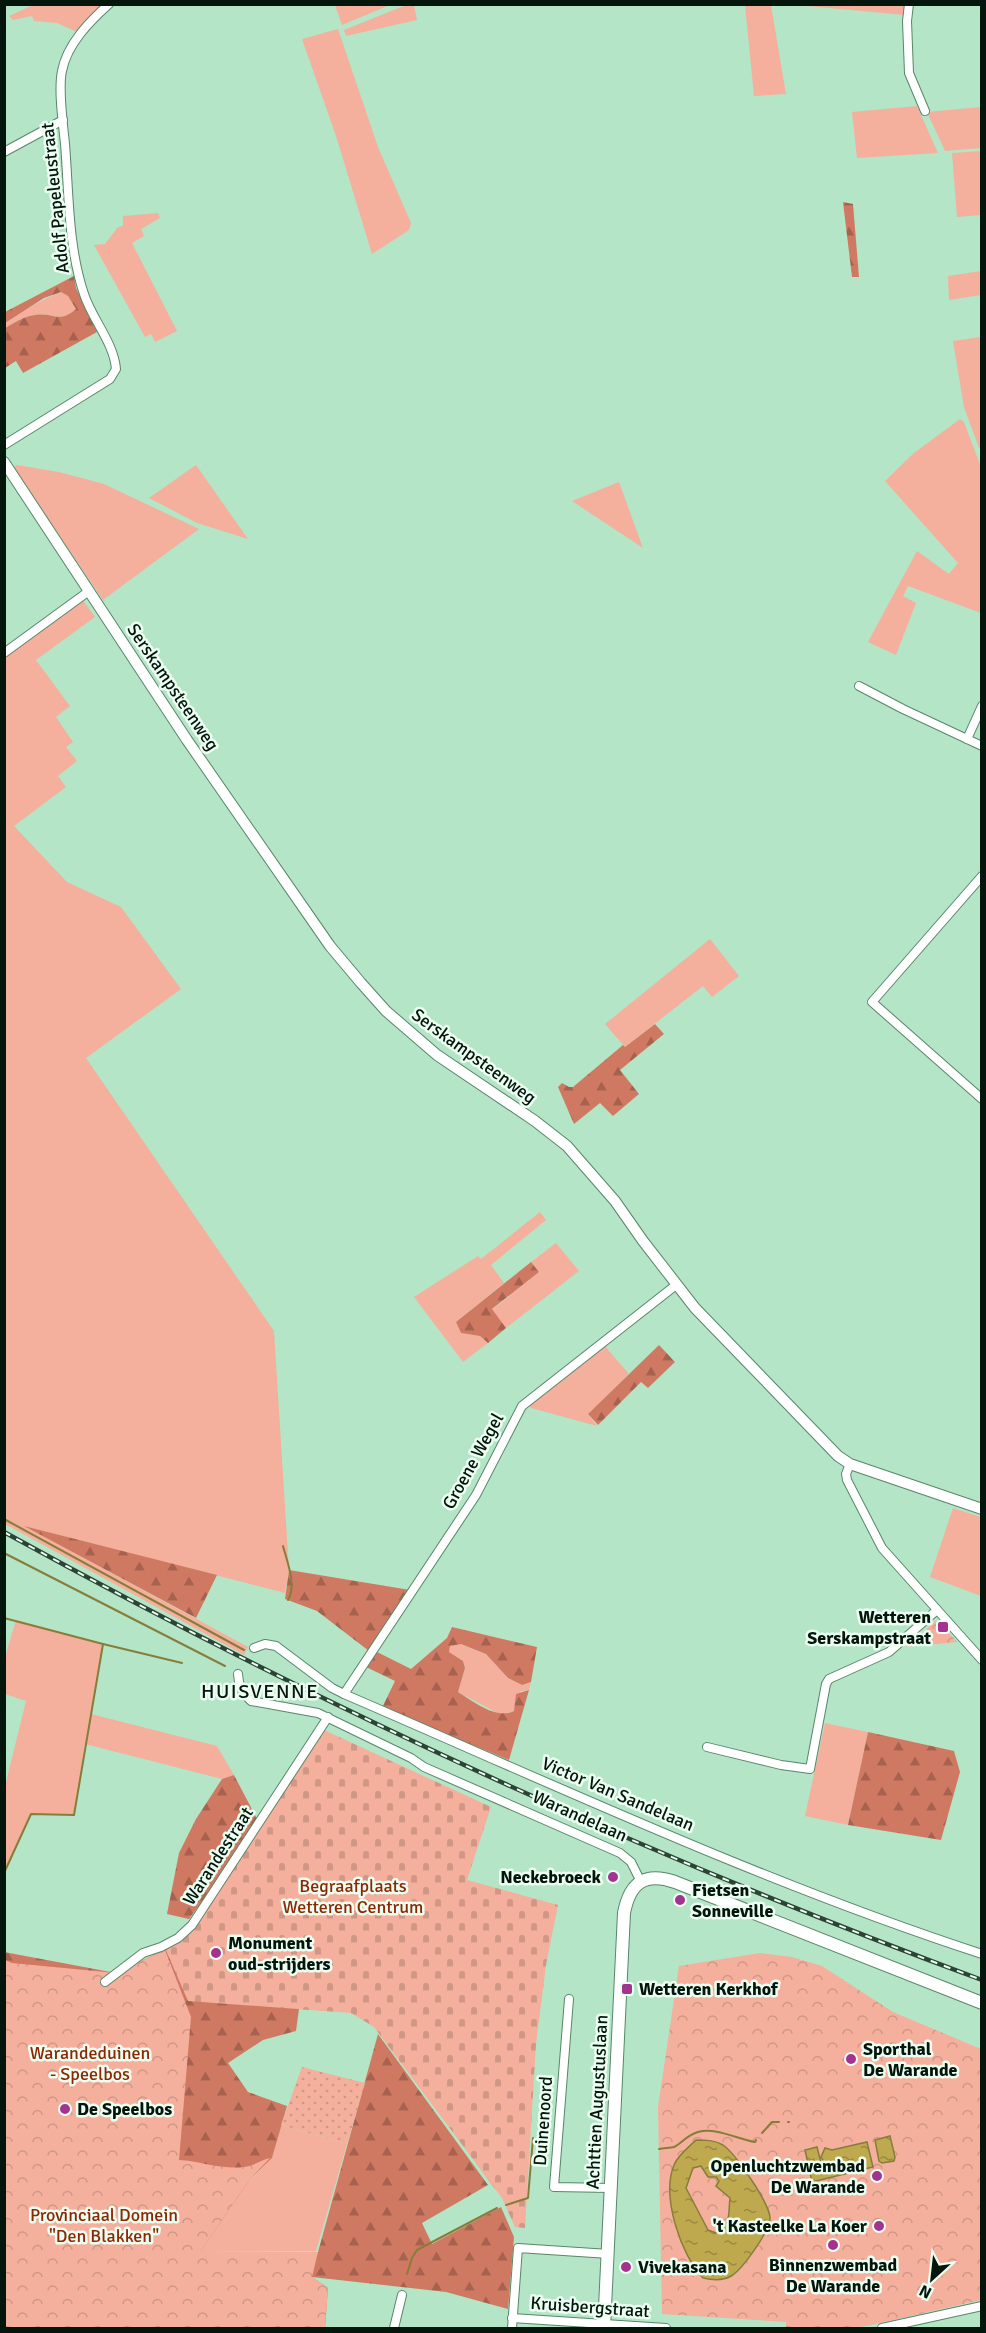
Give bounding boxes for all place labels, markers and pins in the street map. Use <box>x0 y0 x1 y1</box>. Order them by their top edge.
place label: Wetteren Serskampstraat <box>807 1606 931 1649</box>
marker: Wetteren Serskampstraat <box>936 1620 950 1634</box>
place label: Neckebroeck <box>500 1866 602 1888</box>
marker: Neckebroeck <box>606 1870 620 1884</box>
place label: Fietsen Sonneville <box>692 1879 773 1922</box>
marker: Fietsen Sonneville <box>673 1893 687 1907</box>
place label: Monument oud-strijders <box>228 1932 331 1975</box>
marker: Monument oud-strijders <box>209 1946 223 1960</box>
place label: Wetteren Kerkhof <box>639 1978 779 2000</box>
marker: Wetteren Kerkhof <box>620 1982 634 1996</box>
place label: Sporthal De Warande <box>863 2038 958 2081</box>
marker: Sporthal De Warande <box>844 2052 858 2066</box>
place label: De Speelbos <box>77 2098 172 2120</box>
marker: De Speelbos <box>58 2102 72 2116</box>
place label: Openluchtzwembad De Warande <box>710 2155 865 2198</box>
marker: Openluchtzwembad De Warande <box>870 2169 884 2183</box>
place label: 't Kasteelke La Koer <box>713 2215 868 2237</box>
marker: 't Kasteelke La Koer <box>872 2219 886 2233</box>
marker: Binnenzwembad De Warande <box>826 2238 840 2252</box>
place label: Binnenzwembad De Warande <box>769 2254 898 2297</box>
place label: Vivekasana <box>638 2256 727 2278</box>
marker: Vivekasana <box>619 2260 633 2274</box>

